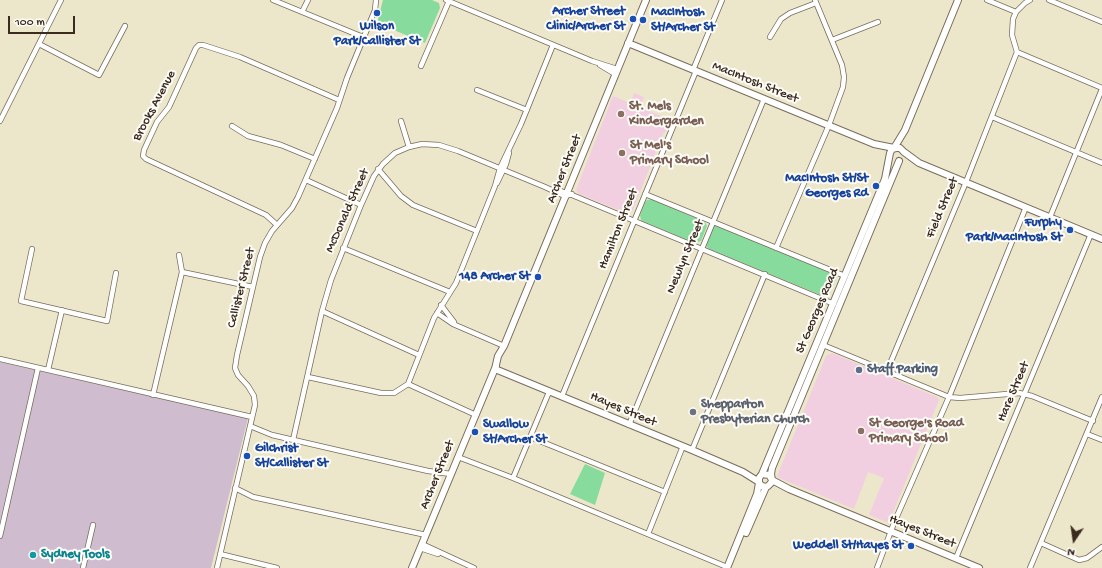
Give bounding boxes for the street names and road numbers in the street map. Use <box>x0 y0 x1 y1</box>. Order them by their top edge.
street label: MacIntosh Street <box>710 59 800 107</box>
street label: Brooks Avenue <box>130 68 180 144</box>
street label: Archer Street <box>544 132 586 206</box>
street label: McDonald Street <box>323 167 373 255</box>
street label: Field Street <box>923 175 963 241</box>
street label: Hamilton Street <box>596 186 642 272</box>
street label: Newlyn Street <box>663 218 709 296</box>
street label: Callister Street <box>225 246 259 330</box>
street label: St Georges Road <box>793 266 843 356</box>
street label: Hare Street <box>994 360 1034 424</box>
street label: Hayes Street <box>588 389 658 431</box>
street label: Archer Street <box>417 438 459 512</box>
street label: Hayes Street <box>886 512 958 552</box>

